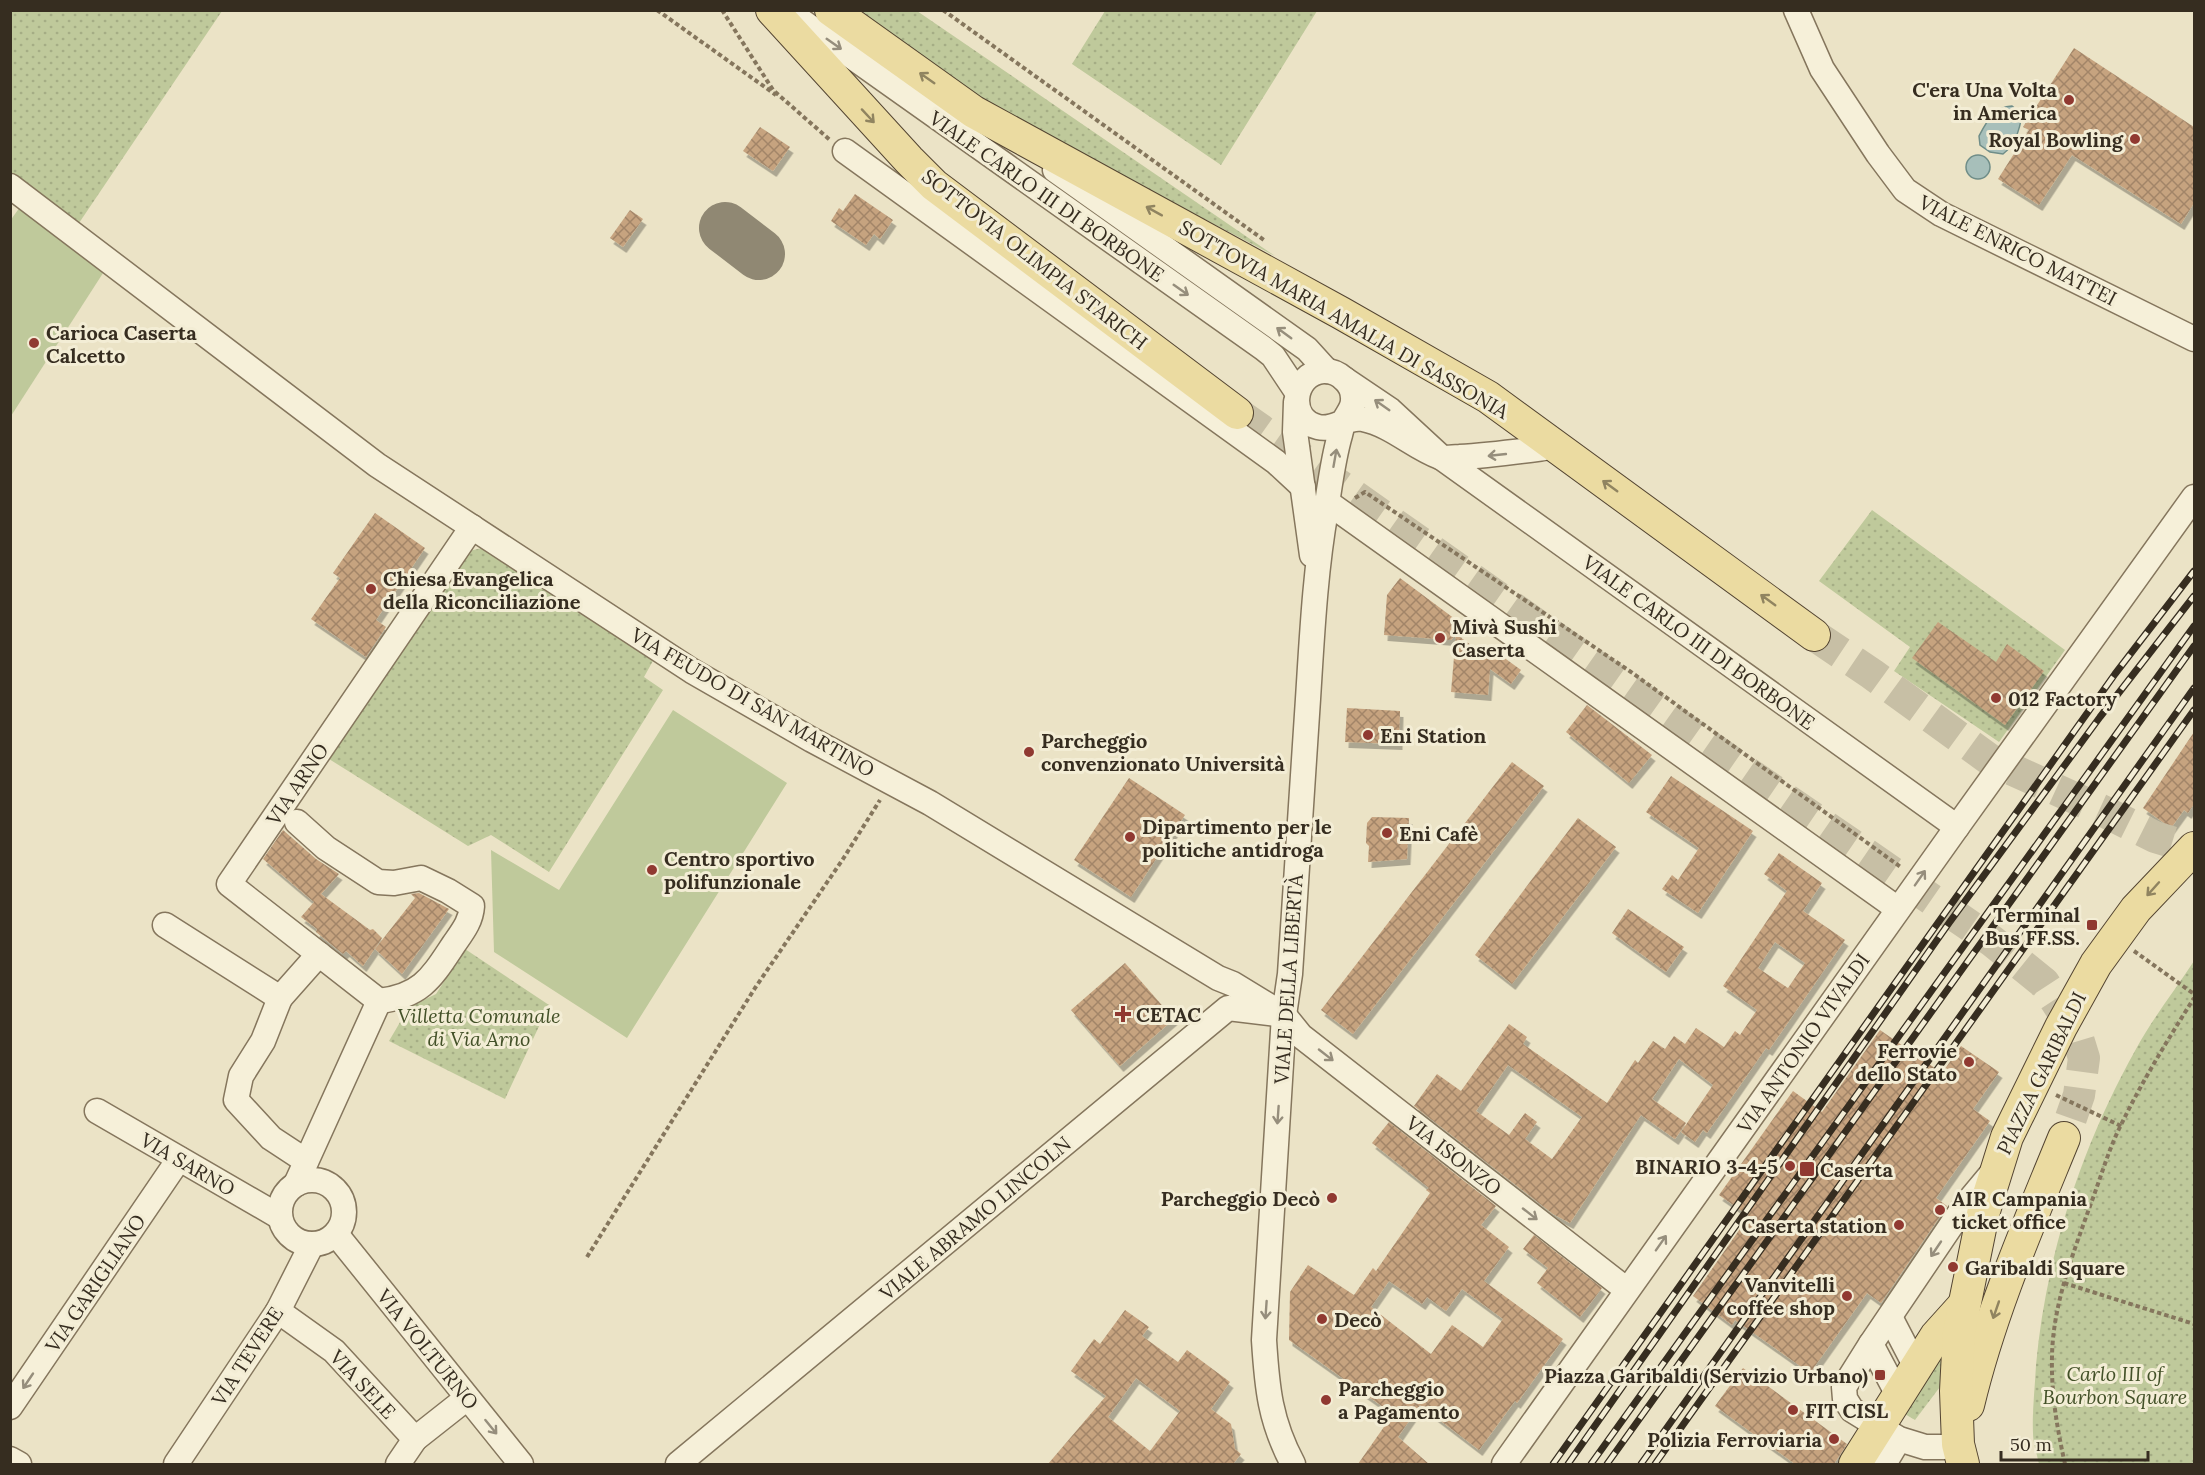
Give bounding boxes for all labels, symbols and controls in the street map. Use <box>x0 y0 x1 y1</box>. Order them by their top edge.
one-way arrow <box>825 38 841 50</box>
one-way arrow <box>919 72 935 85</box>
place label: C'era Una Volta in America <box>1912 77 2058 125</box>
marker: C'era Una Volta in America <box>2062 93 2076 107</box>
street label: VIALE CARLO III DI BORBONE <box>924 105 1169 287</box>
one-way arrow <box>861 108 875 123</box>
place label: Royal Bowling <box>1988 127 2124 152</box>
marker: Royal Bowling <box>2128 132 2142 146</box>
street label: SOTTOVIA OLIMPIA STARICH <box>917 163 1153 355</box>
street label: VIALE ENRICO MATTEI <box>1914 189 2121 311</box>
one-way arrow <box>1146 205 1163 217</box>
street label: SOTTOVIA MARIA AMALIA DI SASSONIA <box>1175 214 1514 424</box>
one-way arrow <box>1173 284 1189 297</box>
place label: Carioca Caserta Calcetto <box>46 320 197 368</box>
one-way arrow <box>1276 327 1292 339</box>
marker: Carioca Caserta Calcetto <box>27 336 41 350</box>
one-way arrow <box>1375 399 1391 411</box>
one-way arrow <box>1330 449 1341 469</box>
one-way arrow <box>1487 449 1507 460</box>
one-way arrow <box>1602 480 1618 492</box>
street label: VIALE CARLO III DI BORBONE <box>1577 549 1820 735</box>
place label: Chiesa Evangelica della Riconciliazione <box>383 566 581 614</box>
marker: Chiesa Evangelica della Riconciliazione <box>364 582 378 596</box>
one-way arrow <box>1760 594 1776 606</box>
place label: Mivà Sushi Caserta <box>1452 614 1557 662</box>
street label: VIA FEUDO DI SAN MARTINO <box>626 621 879 782</box>
marker: Mivà Sushi Caserta <box>1433 631 1447 645</box>
place label: 012 Factory <box>2008 686 2117 711</box>
marker: 012 Factory <box>1989 691 2003 705</box>
place label: Eni Station <box>1380 723 1487 748</box>
place label: Parcheggio convenzionato Università <box>1041 728 1285 776</box>
marker: Eni Station <box>1361 728 1375 742</box>
street label: VIA ARNO <box>260 738 334 831</box>
marker: Parcheggio convenzionato Università <box>1022 745 1036 759</box>
place label: Dipartimento per le politiche antidroga <box>1142 814 1332 862</box>
place label: Eni Cafè <box>1399 821 1478 846</box>
marker: Eni Cafè <box>1380 826 1394 840</box>
marker: Dipartimento per le politiche antidroga <box>1123 830 1137 844</box>
place label: Centro sportivo polifunzionale <box>664 846 815 894</box>
marker: Centro sportivo polifunzionale <box>645 863 659 877</box>
one-way arrow <box>1914 871 1926 887</box>
street label: VIALE DELLA LIBERTÀ <box>1268 873 1308 1086</box>
one-way arrow <box>2146 882 2161 897</box>
place label: Terminal Bus FF.SS. <box>1985 902 2080 950</box>
marker: Terminal Bus FF.SS. <box>2085 918 2099 932</box>
street label: VIA ANTONIO VIVALDI <box>1731 948 1875 1139</box>
street label: PIAZZA GARIBALDI <box>1991 988 2091 1158</box>
place label: CETAC <box>1136 1002 1201 1027</box>
park label: Villetta Comunale di Via Arno <box>397 1003 561 1051</box>
marker: CETAC <box>1114 1005 1132 1023</box>
place label: Ferrovie dello Stato <box>1855 1038 1957 1086</box>
one-way arrow <box>1318 1049 1334 1062</box>
marker: Ferrovie dello Stato <box>1962 1055 1976 1069</box>
one-way arrow <box>1273 1105 1284 1125</box>
street label: VIA ISONZO <box>1400 1109 1507 1200</box>
street label: VIA SARNO <box>135 1126 240 1201</box>
street label: VIALE ABRAMO LINCOLN <box>874 1131 1076 1306</box>
place label: BINARIO 3-4-5 <box>1635 1154 1778 1179</box>
place label: Caserta <box>1820 1157 1894 1182</box>
marker: BINARIO 3-4-5 <box>1783 1159 1797 1173</box>
marker: Caserta <box>1798 1160 1816 1178</box>
place label: Parcheggio Decò <box>1161 1186 1320 1211</box>
place label: AIR Campania ticket office <box>1952 1186 2087 1234</box>
marker: Parcheggio Decò <box>1325 1191 1339 1205</box>
marker: AIR Campania ticket office <box>1933 1203 1947 1217</box>
one-way arrow <box>1521 1207 1537 1220</box>
street label: VIA GARIGLIANO <box>39 1209 150 1358</box>
place label: Caserta station <box>1741 1213 1887 1238</box>
marker: Caserta station <box>1892 1218 1906 1232</box>
one-way arrow <box>1655 1235 1667 1251</box>
one-way arrow <box>1930 1241 1942 1257</box>
place label: Garibaldi Square <box>1965 1255 2125 1280</box>
marker: Garibaldi Square <box>1946 1260 1960 1274</box>
place label: Vanvitelli coffee shop <box>1727 1272 1835 1320</box>
street label: VIA VOLTURNO <box>371 1283 484 1414</box>
marker: Vanvitelli coffee shop <box>1840 1289 1854 1303</box>
one-way arrow <box>1261 1299 1272 1319</box>
one-way arrow <box>1990 1300 2001 1319</box>
street label: VIA TEVERE <box>205 1302 288 1411</box>
place label: Decò <box>1334 1307 1382 1332</box>
marker: Decò <box>1315 1312 1329 1326</box>
street label: VIA SELE <box>324 1344 401 1424</box>
park label: Carlo III of Bourbon Square <box>2043 1361 2187 1409</box>
place label: Piazza Garibaldi (Servizio Urbano) <box>1544 1363 1868 1389</box>
marker: Piazza Garibaldi (Servizio Urbano) <box>1873 1368 1887 1382</box>
one-way arrow <box>22 1373 34 1389</box>
place label: Parcheggio a Pagamento <box>1338 1376 1460 1424</box>
marker: Parcheggio a Pagamento <box>1319 1393 1333 1407</box>
place label: FIT CISL <box>1805 1398 1888 1423</box>
marker: FIT CISL <box>1786 1403 1800 1417</box>
one-way arrow <box>484 1419 497 1435</box>
scale bar <box>2001 1424 2148 1462</box>
place label: Polizia Ferroviaria <box>1647 1427 1823 1452</box>
marker: Polizia Ferroviaria <box>1827 1432 1841 1446</box>
text: 50 m <box>2010 1433 2052 1456</box>

